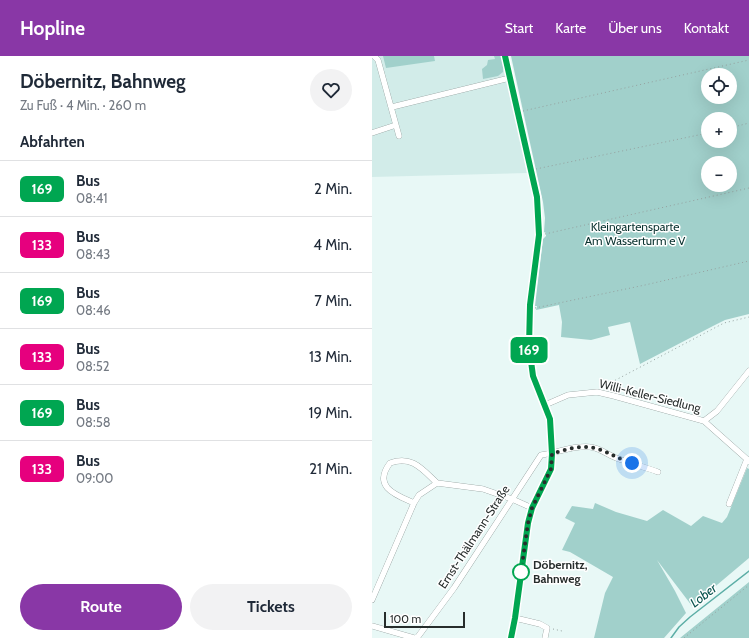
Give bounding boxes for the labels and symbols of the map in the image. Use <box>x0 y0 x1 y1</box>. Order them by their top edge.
park label: Kleingartensparte Am Wasserturm e V <box>585 219 686 248</box>
line badge: 169 <box>506 337 552 363</box>
street label: Willi-Keller-Siedlung <box>598 376 703 416</box>
your location <box>622 453 642 473</box>
street label: Ernst-Thälmann-Straße <box>435 482 513 591</box>
place label: Döbernitz, Bahnweg <box>533 557 588 586</box>
marker: Döbernitz, Bahnweg <box>512 563 530 581</box>
water label: Lober <box>687 579 720 610</box>
scale bar <box>384 610 465 629</box>

